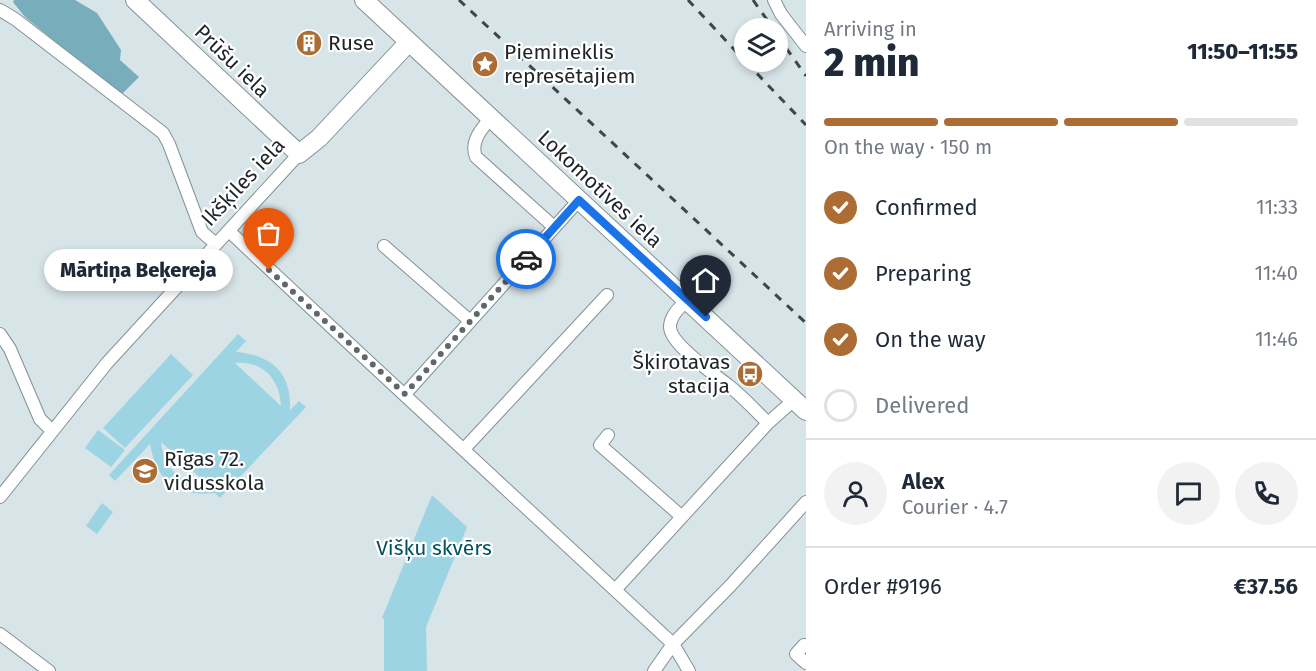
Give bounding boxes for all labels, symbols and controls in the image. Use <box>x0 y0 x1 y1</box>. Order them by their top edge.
text: Arriving in <box>824 17 917 41</box>
map controls <box>734 18 788 72</box>
button: layers <box>734 18 788 72</box>
street label: Prūšu iela <box>189 19 275 103</box>
building icon: Ruse <box>294 28 324 58</box>
place label: Ruse <box>328 30 374 56</box>
text: 11:50–11:55 <box>1187 38 1298 65</box>
place label: Piemineklis represētajiem <box>504 39 635 89</box>
text: 2 min <box>824 40 920 86</box>
place icon: Piemineklis represētajiem <box>470 49 500 79</box>
street label: Lokomotīves iela <box>532 125 668 253</box>
street label: Ikšķiles iela <box>196 133 290 231</box>
text: On the way · 150 m <box>824 135 992 159</box>
icon: check <box>824 191 857 224</box>
text: Confirmed <box>875 194 978 221</box>
text: 11:33 <box>1256 195 1298 219</box>
pin <box>243 208 294 270</box>
icon: bag <box>252 217 285 250</box>
courier <box>496 229 556 289</box>
icon: car <box>510 243 543 276</box>
callout: Mārtiņa Beķereja <box>44 249 233 291</box>
pin <box>680 255 731 317</box>
icon: check <box>824 257 857 290</box>
text: Mārtiņa Beķereja <box>60 258 217 282</box>
text: Preparing <box>875 260 971 287</box>
text: 11:40 <box>1254 261 1298 285</box>
icon: home <box>689 264 722 297</box>
icon: check <box>824 323 857 356</box>
text: On the way <box>875 326 986 353</box>
text: 11:46 <box>1255 327 1298 351</box>
place label: Šķirotavas stacija <box>633 349 730 399</box>
bus stop icon: Šķirotavas stacija <box>735 359 765 389</box>
text: Delivered <box>875 392 970 419</box>
place label: Rīgas 72. vidusskola <box>164 446 265 496</box>
school or university icon: Rīgas 72. vidusskola <box>130 456 160 486</box>
button: person <box>824 462 887 525</box>
button: chat <box>1157 462 1220 525</box>
button: phone <box>1235 462 1298 525</box>
text: Alex <box>902 468 945 495</box>
text: Courier · 4.7 <box>902 495 1008 519</box>
park label: Višķu skvērs <box>376 535 492 561</box>
text: Order #9196 <box>824 573 942 600</box>
text: €37.56 <box>1234 573 1298 600</box>

